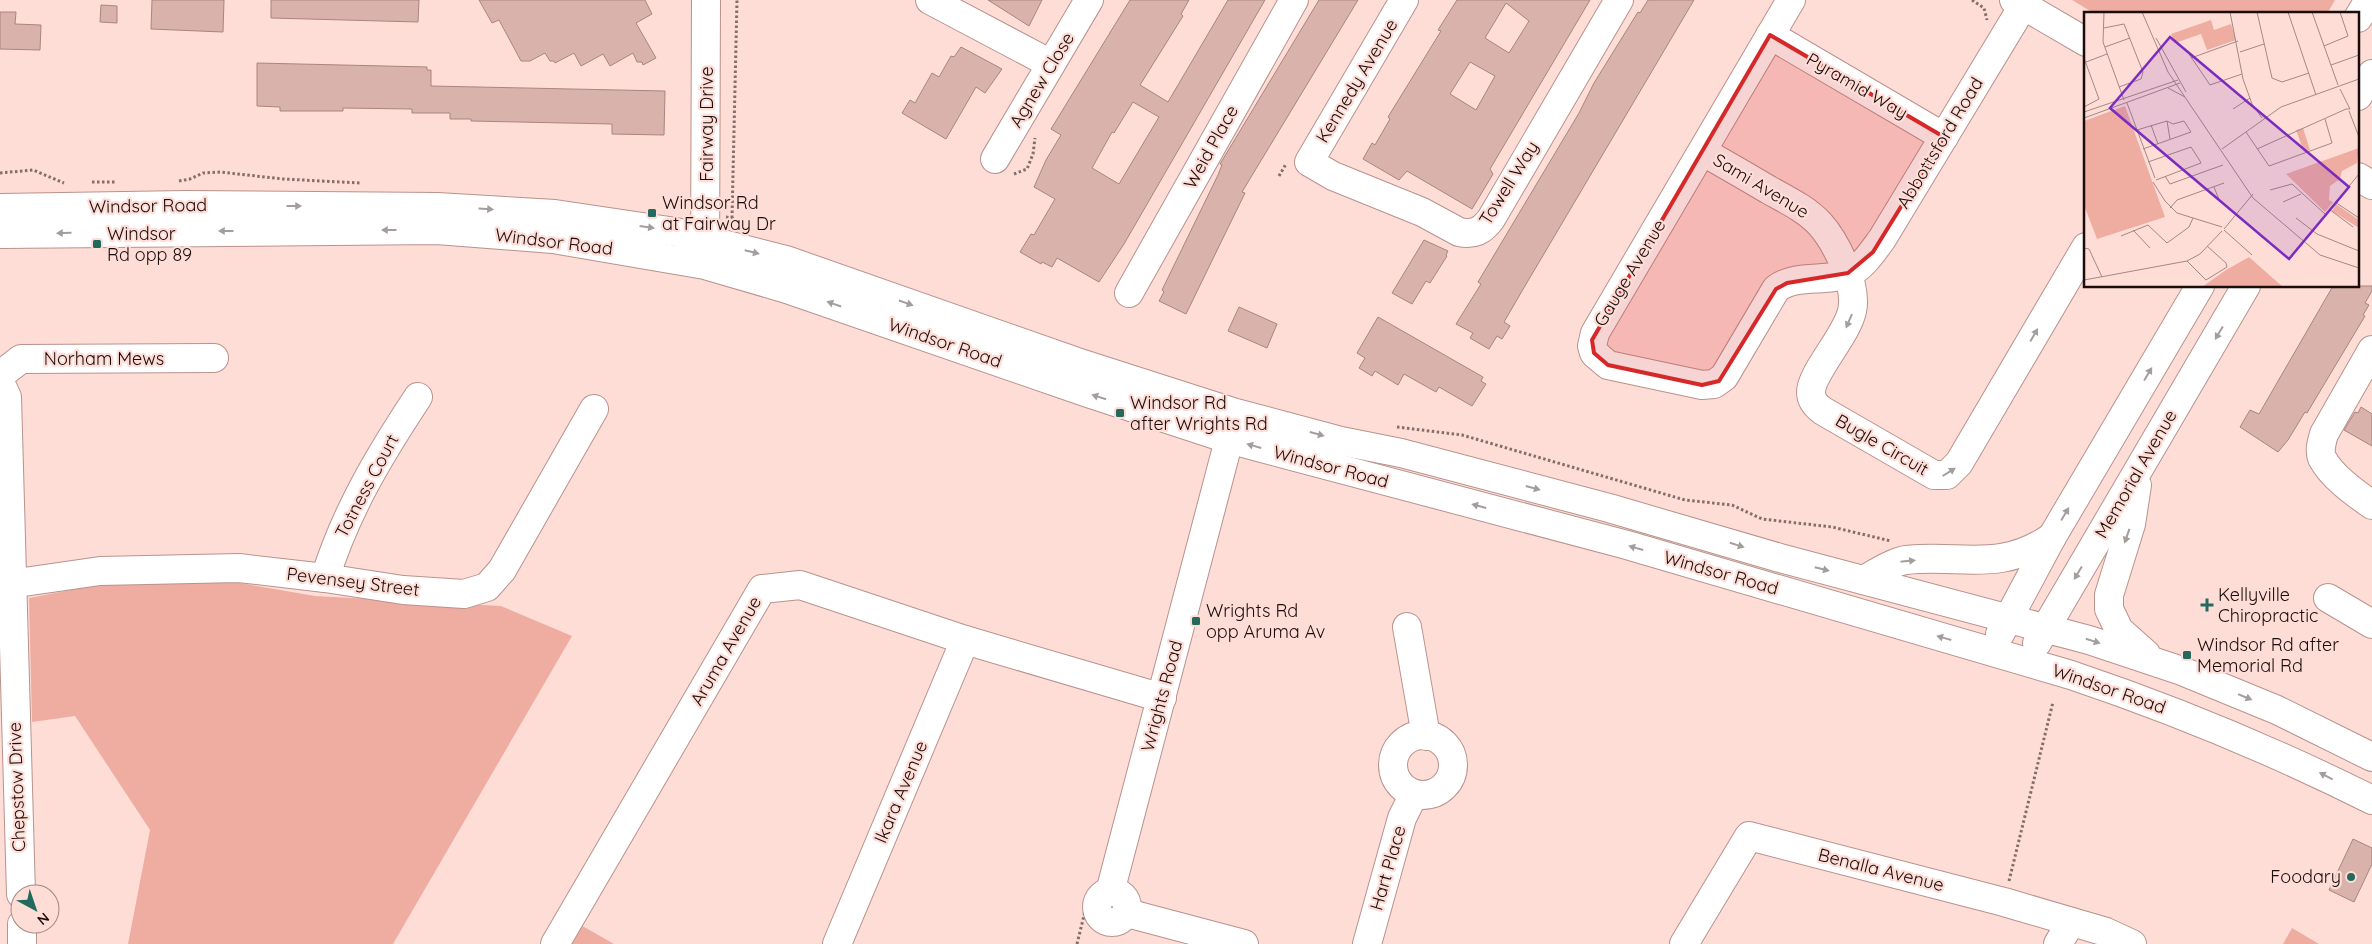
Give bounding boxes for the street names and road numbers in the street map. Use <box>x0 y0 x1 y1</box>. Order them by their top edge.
street label: Kennedy Avenue <box>1311 15 1403 147</box>
street label: Agnew Close <box>1004 28 1079 132</box>
street label: Pyramid Way <box>1802 47 1912 124</box>
street label: Fairway Drive <box>695 66 718 182</box>
street label: Abbottsford Road <box>1891 73 1988 213</box>
street label: Weid Place <box>1178 101 1243 193</box>
street label: Towell Way <box>1474 136 1543 229</box>
street label: Sami Avenue <box>1709 148 1813 223</box>
street label: Windsor Road <box>89 193 207 218</box>
street label: Gauge Avenue <box>1589 215 1671 331</box>
street label: Windsor Road <box>494 223 614 260</box>
street label: Windsor Road <box>885 312 1005 373</box>
street label: Norham Mews <box>44 347 164 370</box>
street label: Memorial Avenue <box>2089 405 2182 542</box>
street label: Bugle Circuit <box>1832 409 1933 480</box>
street label: Totness Court <box>330 430 403 541</box>
street label: Windsor Road <box>1271 440 1391 493</box>
street label: Windsor Road <box>1661 545 1781 600</box>
street label: Pevensey Street <box>285 562 421 601</box>
street label: Aruma Avenue <box>685 592 766 710</box>
street label: Wrights Road <box>1136 638 1187 754</box>
street label: Windsor Road <box>2049 658 2169 719</box>
street label: Chepstow Drive <box>3 722 30 852</box>
street label: Ikara Avenue <box>869 737 932 846</box>
street label: Hart Place <box>1364 823 1411 913</box>
street label: Benalla Avenue <box>1816 843 1946 896</box>

